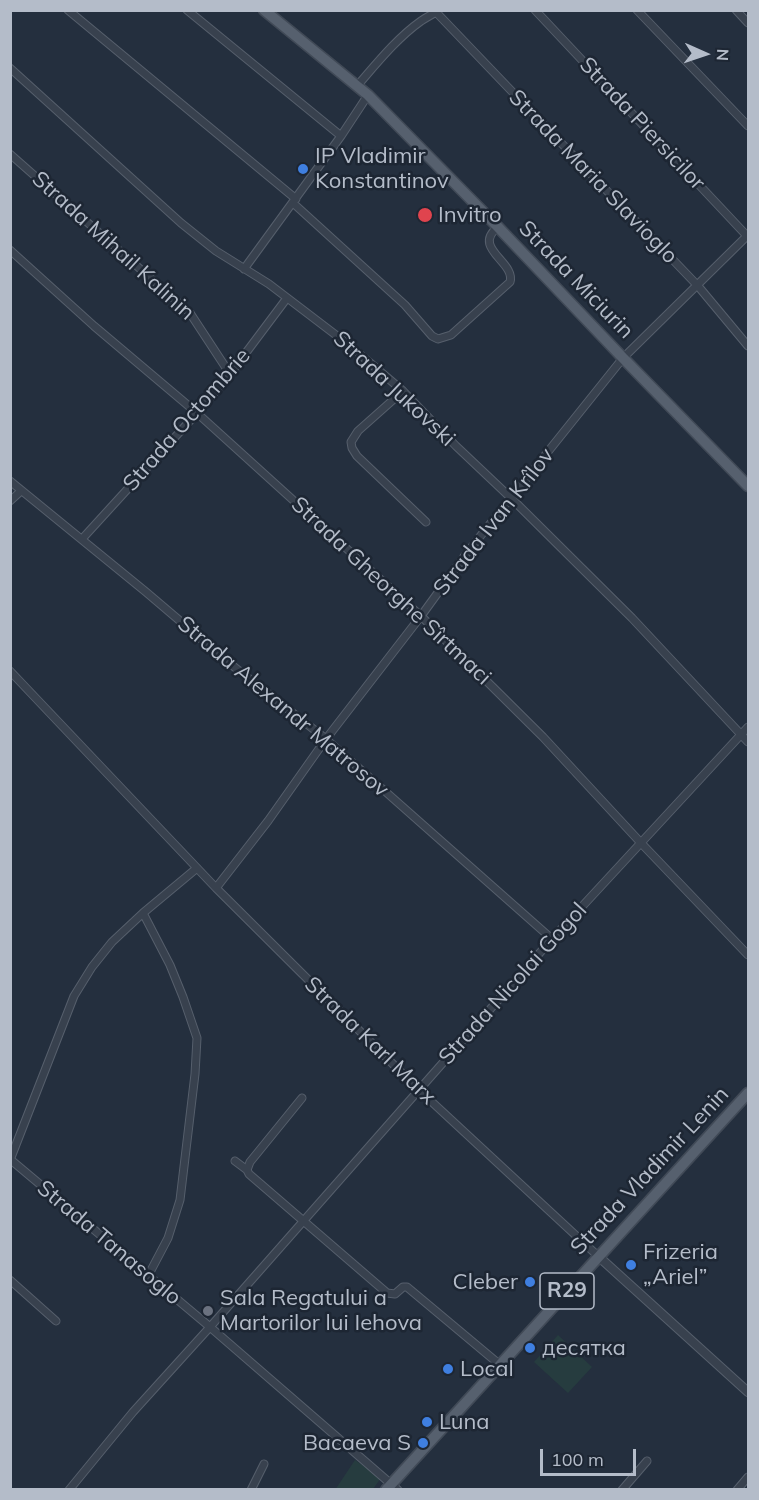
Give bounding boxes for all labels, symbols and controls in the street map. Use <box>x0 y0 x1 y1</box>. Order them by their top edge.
north arrow <box>675 24 735 84</box>
text: N <box>713 48 733 62</box>
street label: Strada Piersicilor <box>574 52 710 196</box>
street label: Strada Maria Slavioglo <box>503 85 683 269</box>
place label: IP Vladimir Konstantinov <box>315 143 449 194</box>
marker: IP Vladimir Konstantinov <box>296 162 310 176</box>
street label: Strada Mihail Kalinin <box>26 166 200 326</box>
place label: Invitro <box>438 202 502 228</box>
marker: Invitro <box>416 206 434 224</box>
street label: Strada Miciurin <box>513 216 639 344</box>
street label: Strada Jukovski <box>328 326 460 452</box>
street label: Strada Octombrie <box>118 343 256 497</box>
street label: Strada Ivan Krîlov <box>428 443 560 601</box>
street label: Strada Gheorghe Sîrtmaci <box>286 491 496 691</box>
street label: Strada Alexandr Matrosov <box>172 611 394 803</box>
street label: Strada Nicolai Gogol <box>433 898 593 1070</box>
street label: Strada Karl Marx <box>299 972 441 1110</box>
street label: Strada Vladimir Lenin <box>565 1082 735 1260</box>
street label: Strada Tanasoglo <box>32 1175 186 1311</box>
place label: Frizeria „Ariel” <box>643 1239 718 1290</box>
marker: Frizeria „Ariel” <box>624 1258 638 1272</box>
place label: Cleber <box>453 1269 518 1295</box>
road number: R29 <box>540 1273 594 1309</box>
marker: Cleber <box>523 1275 537 1289</box>
place label: Sala Regatului a Martorilor lui Iehova <box>220 1285 422 1336</box>
marker: Sala Regatului a Martorilor lui Iehova <box>201 1304 215 1318</box>
place label: десятка <box>542 1335 626 1361</box>
marker: десятка <box>523 1341 537 1355</box>
place label: Local <box>460 1356 514 1382</box>
marker: Local <box>441 1362 455 1376</box>
place label: Luna <box>439 1409 490 1435</box>
marker: Luna <box>420 1415 434 1429</box>
place label: Bacaeva S <box>303 1430 411 1456</box>
marker: Bacaeva S <box>416 1436 430 1450</box>
scale bar <box>543 1437 639 1475</box>
text: 100 m <box>551 1448 604 1471</box>

